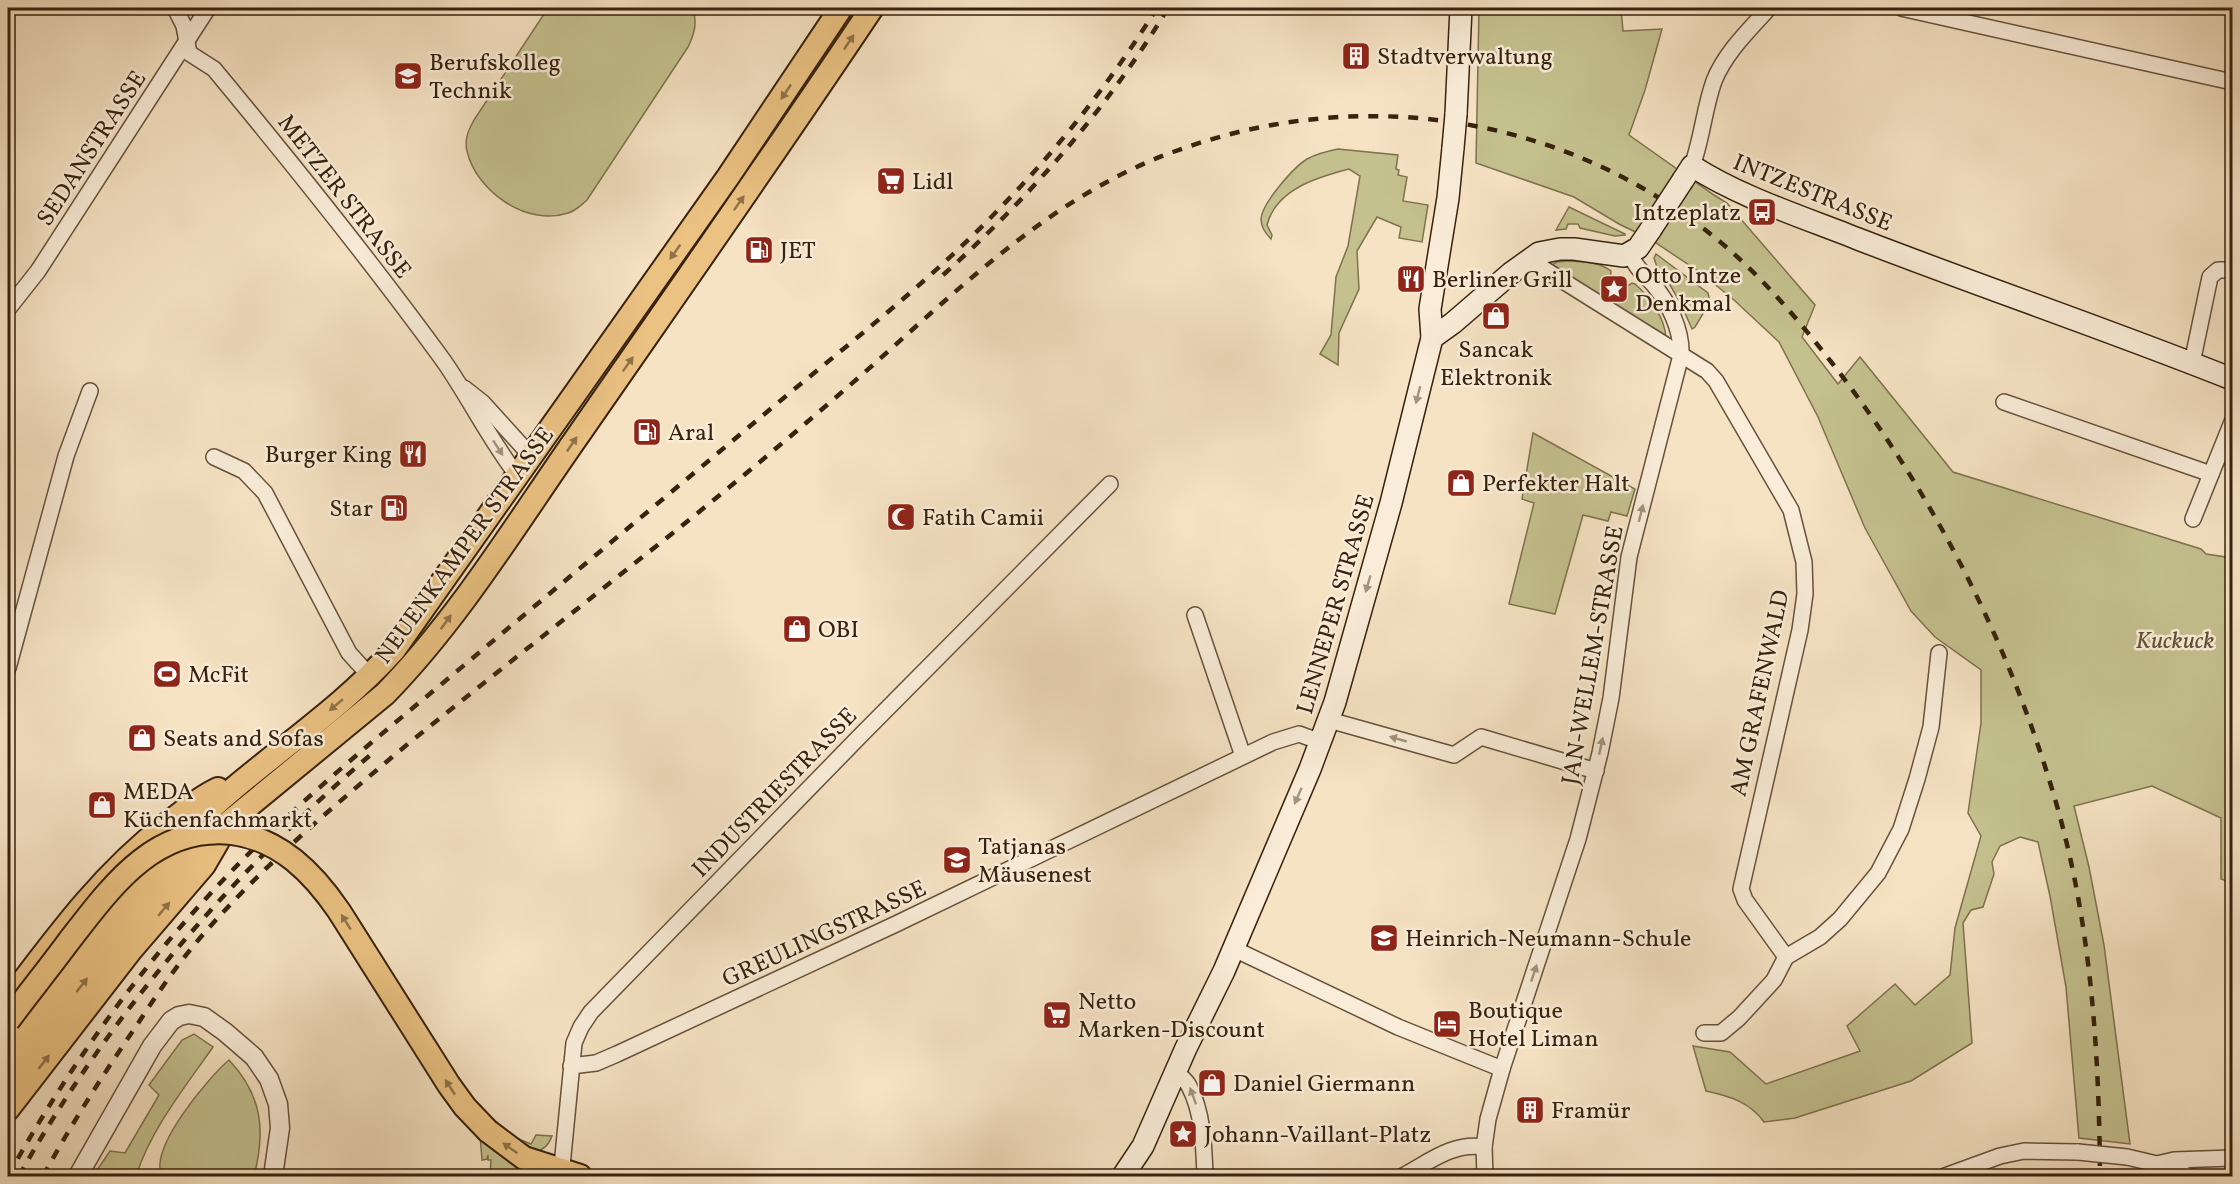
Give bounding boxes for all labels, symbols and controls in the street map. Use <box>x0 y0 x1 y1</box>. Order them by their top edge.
one-way arrow <box>843 35 855 51</box>
building icon: Stadtverwaltung <box>1340 40 1372 72</box>
place label: Stadtverwaltung <box>1377 41 1553 75</box>
place label: Berufskolleg Technik <box>429 47 561 109</box>
school or university icon: Berufskolleg Technik <box>392 60 424 92</box>
street label: SEDANSTRASSE <box>30 65 156 234</box>
one-way arrow <box>781 84 792 100</box>
street label: METZER STRASSE <box>268 108 418 287</box>
street label: INTZESTRASSE <box>1727 146 1897 241</box>
supermarket icon: Lidl <box>875 165 907 197</box>
place label: Lidl <box>912 166 953 200</box>
one-way arrow <box>733 196 745 212</box>
bus stop icon: Intzeplatz <box>1746 196 1778 228</box>
place label: Intzeplatz <box>1634 197 1741 231</box>
fuel station icon: JET <box>743 234 775 266</box>
place label: JET <box>780 235 816 269</box>
one-way arrow <box>669 243 681 259</box>
place label: Otto Intze Denkmal <box>1635 260 1741 322</box>
restaurant icon: Berliner Grill <box>1395 263 1427 295</box>
place label: Berliner Grill <box>1432 264 1573 298</box>
place icon: Otto Intze Denkmal <box>1598 273 1630 305</box>
shop icon: Sancak Elektronik <box>1480 300 1512 332</box>
place label: Sancak Elektronik <box>1440 334 1552 396</box>
one-way arrow <box>622 356 634 372</box>
one-way arrow <box>1413 386 1423 404</box>
fuel station icon: Aral <box>631 416 663 448</box>
place label: Aral <box>668 417 714 451</box>
street label: NEUENKAMPER STRASSE <box>368 421 563 672</box>
one-way arrow <box>566 436 577 452</box>
restaurant icon: Burger King <box>397 438 429 470</box>
place label: Burger King <box>265 439 392 473</box>
one-way arrow <box>492 440 503 456</box>
shop icon: Perfekter Halt <box>1445 467 1477 499</box>
place label: Perfekter Halt <box>1482 468 1630 502</box>
street label: LENNEPER STRASSE <box>1289 491 1385 719</box>
fuel station icon: Star <box>378 492 410 524</box>
place label: Star <box>329 493 373 527</box>
mosque icon: Fatih Camii <box>885 501 917 533</box>
place label: Fatih Camii <box>922 502 1044 536</box>
one-way arrow <box>1636 504 1646 522</box>
street label: JAN-WELLEM-STRASSE <box>1554 523 1634 788</box>
one-way arrow <box>1363 575 1372 593</box>
street label: AM GRAFENWALD <box>1722 587 1799 800</box>
shop icon: OBI <box>781 613 813 645</box>
place label: OBI <box>818 614 859 648</box>
one-way arrow <box>440 615 452 631</box>
park label: Kuckuck <box>2136 625 2214 659</box>
sports icon: McFit <box>151 658 183 690</box>
place label: McFit <box>188 659 249 693</box>
one-way arrow <box>329 698 344 711</box>
street label: INDUSTRIESTRASSE <box>685 701 866 886</box>
shop icon: Seats and Sofas <box>126 722 158 754</box>
place label: Seats and Sofas <box>163 723 324 757</box>
one-way arrow <box>1389 734 1407 743</box>
one-way arrow <box>1597 737 1607 756</box>
place label: MEDA Küchenfachmarkt <box>123 776 312 838</box>
one-way arrow <box>1294 787 1303 804</box>
shop icon: MEDA Küchenfachmarkt <box>86 789 118 821</box>
place label: Tatjanas Mäusenest <box>978 831 1092 893</box>
school or university icon: Tatjanas Mäusenest <box>941 844 973 876</box>
street label: GREULINGSTRASSE <box>717 873 933 997</box>
one-way arrow <box>158 901 171 917</box>
one-way arrow <box>341 914 352 930</box>
school or university icon: Heinrich-Neumann-Schule <box>1368 922 1400 954</box>
place label: Heinrich-Neumann-Schule <box>1405 923 1691 957</box>
one-way arrow <box>1530 964 1539 982</box>
one-way arrow <box>75 978 87 993</box>
place label: Netto Marken-Discount <box>1078 986 1265 1048</box>
place label: Boutique Hotel Liman <box>1468 995 1599 1057</box>
supermarket icon: Netto Marken-Discount <box>1041 999 1073 1031</box>
hotel icon: Boutique Hotel Liman <box>1431 1008 1463 1040</box>
one-way arrow <box>37 1055 49 1070</box>
shop icon: Daniel Giermann <box>1196 1067 1228 1099</box>
place label: Daniel Giermann <box>1233 1068 1415 1102</box>
one-way arrow <box>445 1079 456 1095</box>
one-way arrow <box>1187 1087 1197 1105</box>
building icon: Framür <box>1514 1094 1546 1126</box>
place label: Framür <box>1551 1095 1631 1129</box>
place icon: Johann-Vaillant-Platz <box>1167 1118 1199 1150</box>
place label: Johann-Vaillant-Platz <box>1204 1119 1431 1153</box>
one-way arrow <box>502 1143 517 1155</box>

